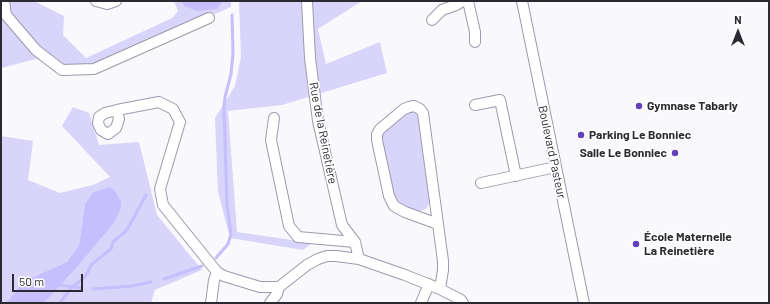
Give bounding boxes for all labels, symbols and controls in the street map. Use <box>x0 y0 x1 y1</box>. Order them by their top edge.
north arrow <box>718 12 758 52</box>
text: N <box>734 13 742 26</box>
street label: Rue de la Reinetière <box>306 81 340 185</box>
place label: Gymnase Tabarly <box>647 99 738 113</box>
marker: Gymnase Tabarly <box>634 101 644 111</box>
street label: Boulevard Pasteur <box>535 104 569 200</box>
place label: Parking Le Bonniec <box>589 128 691 142</box>
marker: Parking Le Bonniec <box>576 130 586 140</box>
place label: Salle Le Bonniec <box>580 146 667 160</box>
marker: Salle Le Bonniec <box>670 148 680 158</box>
place label: École Maternelle La Reinetière <box>644 230 732 258</box>
marker: École Maternelle La Reinetière <box>631 239 641 249</box>
scale bar <box>14 266 85 292</box>
text: 50 m <box>19 274 44 288</box>

